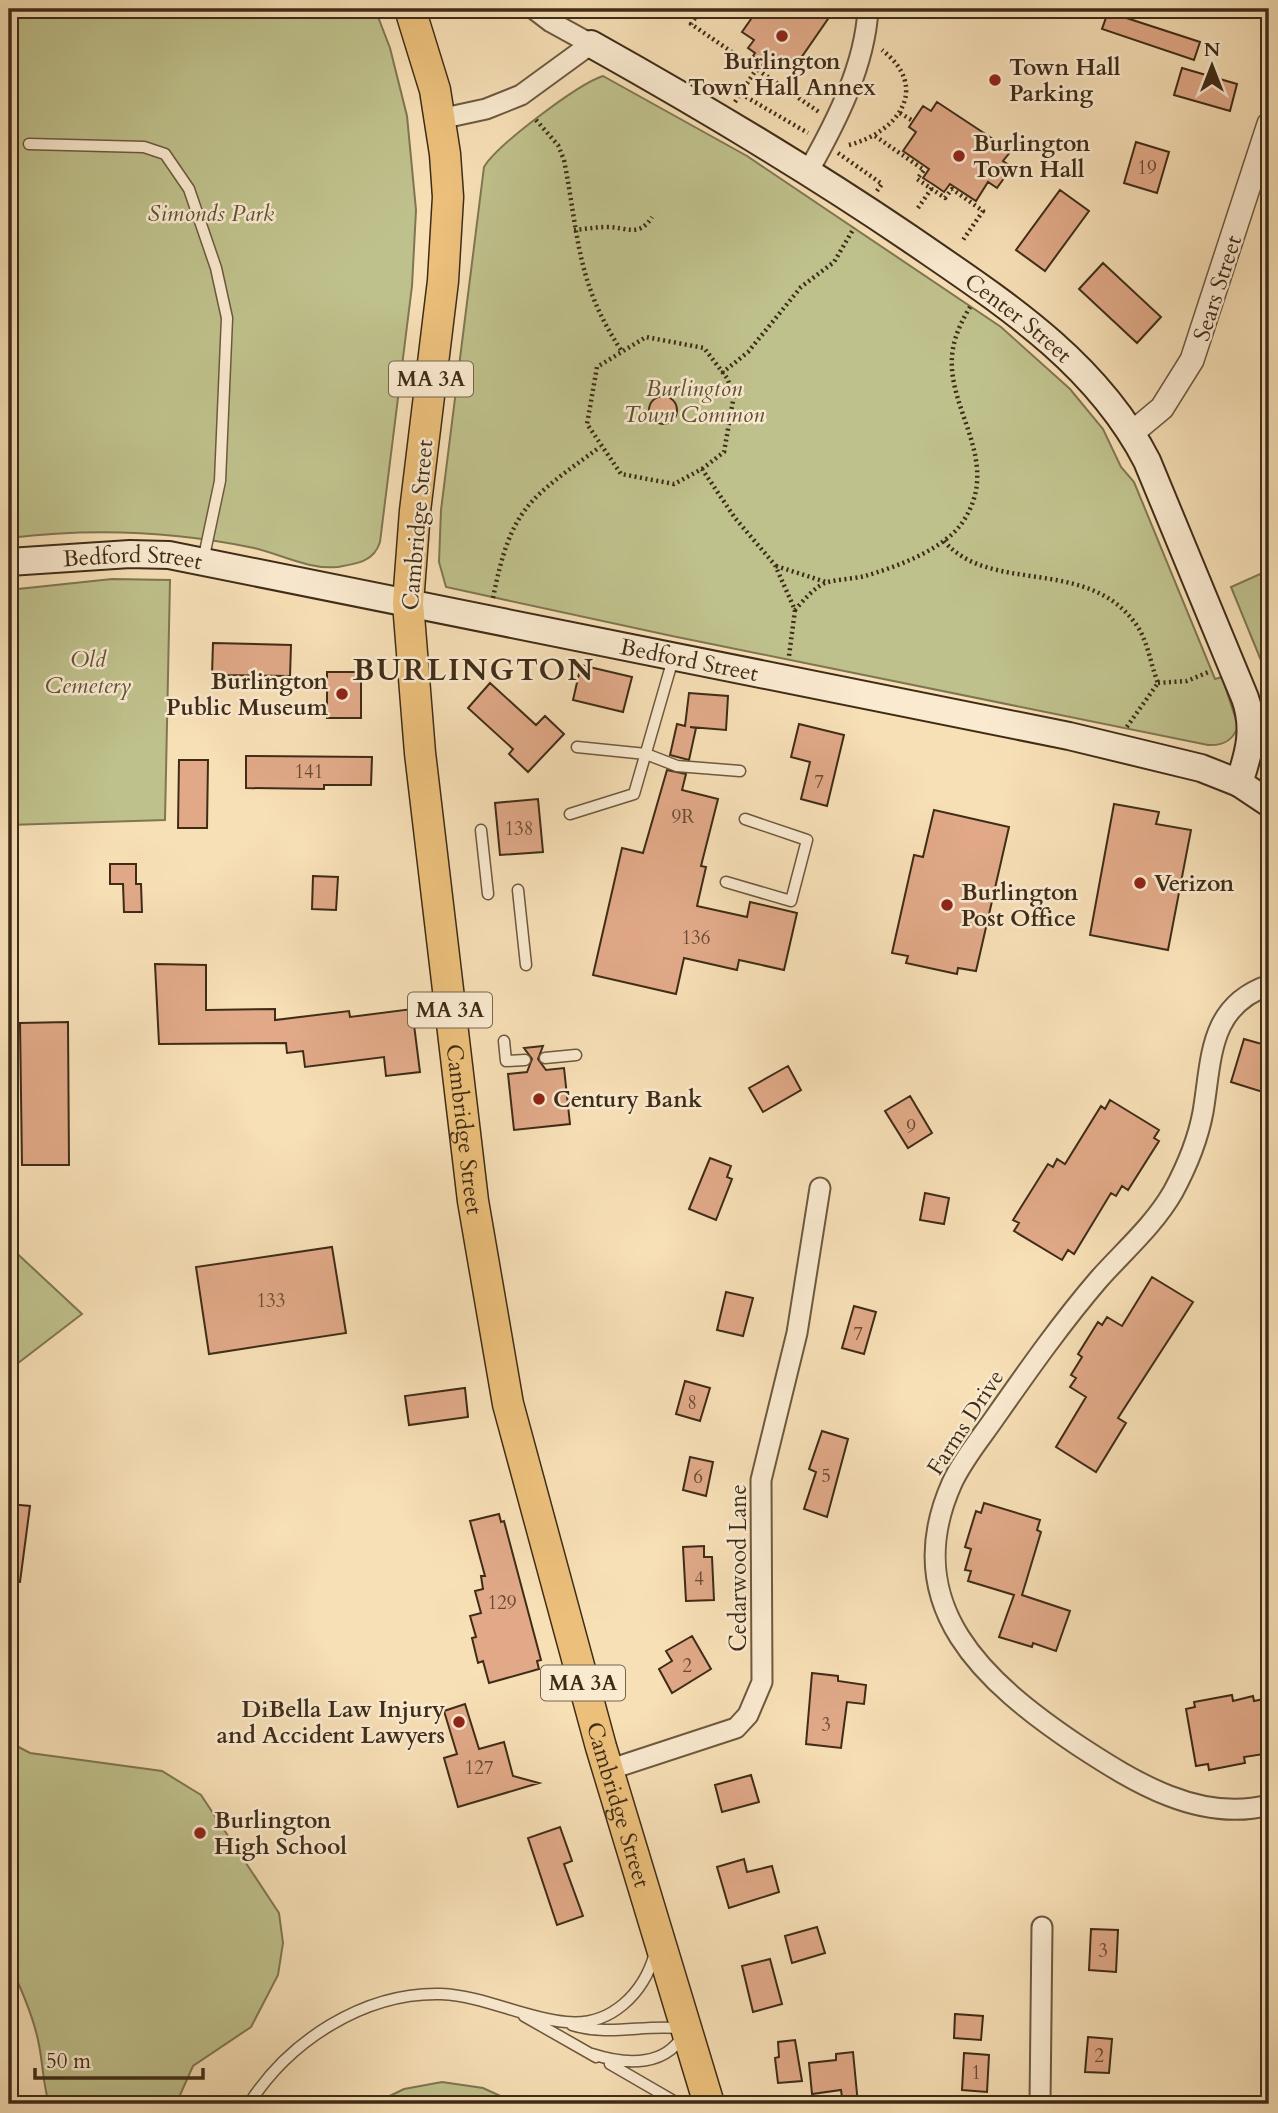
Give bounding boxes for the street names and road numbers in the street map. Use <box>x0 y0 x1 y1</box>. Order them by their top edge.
street label: Sears Street <box>1186 231 1249 345</box>
street label: Center Street <box>958 266 1079 370</box>
road number: MA 3A <box>389 362 473 396</box>
street label: Cambridge Street <box>395 438 440 612</box>
street label: Bedford Street <box>62 539 205 577</box>
street label: Bedford Street <box>618 631 761 689</box>
road number: MA 3A <box>408 992 492 1028</box>
street label: Cambridge Street <box>439 1042 490 1217</box>
street label: Farms Drive <box>920 1363 1011 1481</box>
street label: Cedarwood Lane <box>723 1484 754 1652</box>
road number: MA 3A <box>541 1666 625 1700</box>
street label: Cambridge Street <box>579 1719 658 1891</box>

